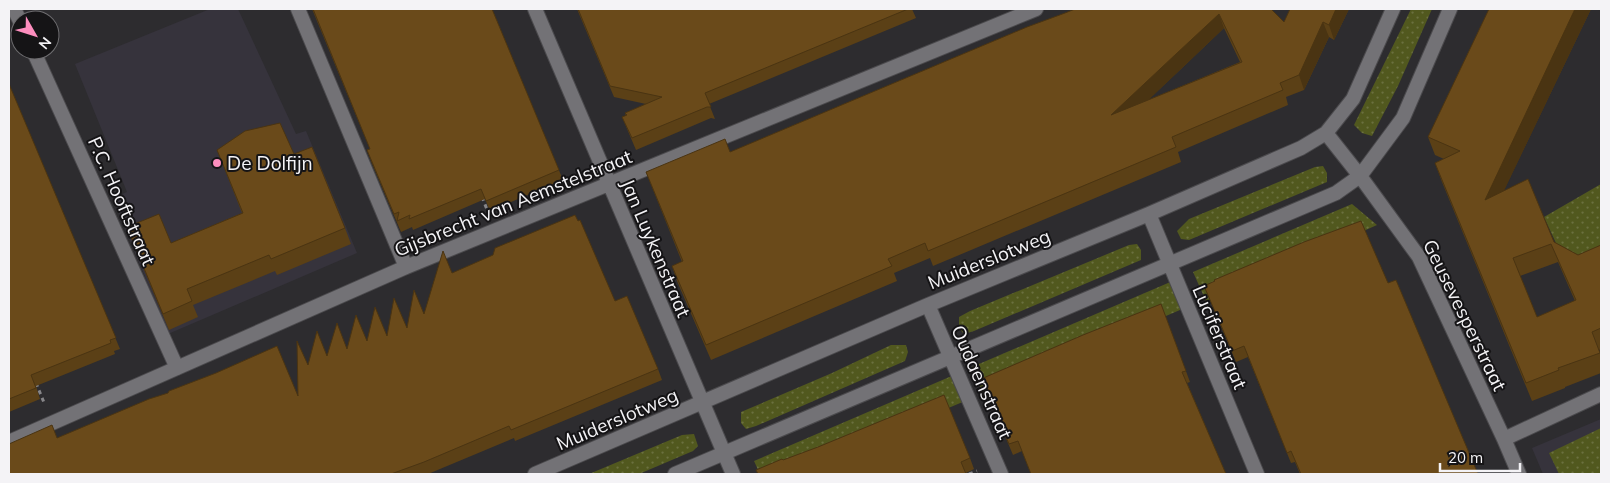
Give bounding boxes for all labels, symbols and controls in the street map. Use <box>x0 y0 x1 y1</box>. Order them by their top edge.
north arrow <box>10 10 60 60</box>
text: N <box>35 33 55 53</box>
street label: P.C. Hooftstraat <box>83 133 161 269</box>
street label: Gijsbrecht van Aemstelstraat <box>391 144 636 262</box>
place label: De Dolfijn <box>227 151 313 175</box>
marker: De Dolfijn <box>211 157 223 169</box>
street label: Jan Luykenstraat <box>616 175 696 321</box>
street label: Muiderslotweg <box>924 224 1054 294</box>
street label: Geusevesperstraat <box>1418 235 1512 395</box>
street label: Luciferstraat <box>1187 281 1253 393</box>
street label: Oudaenstraat <box>946 321 1018 443</box>
street label: Muiderslotweg <box>552 383 682 455</box>
scale bar <box>1440 440 1520 472</box>
text: 20 m <box>1448 448 1483 467</box>

